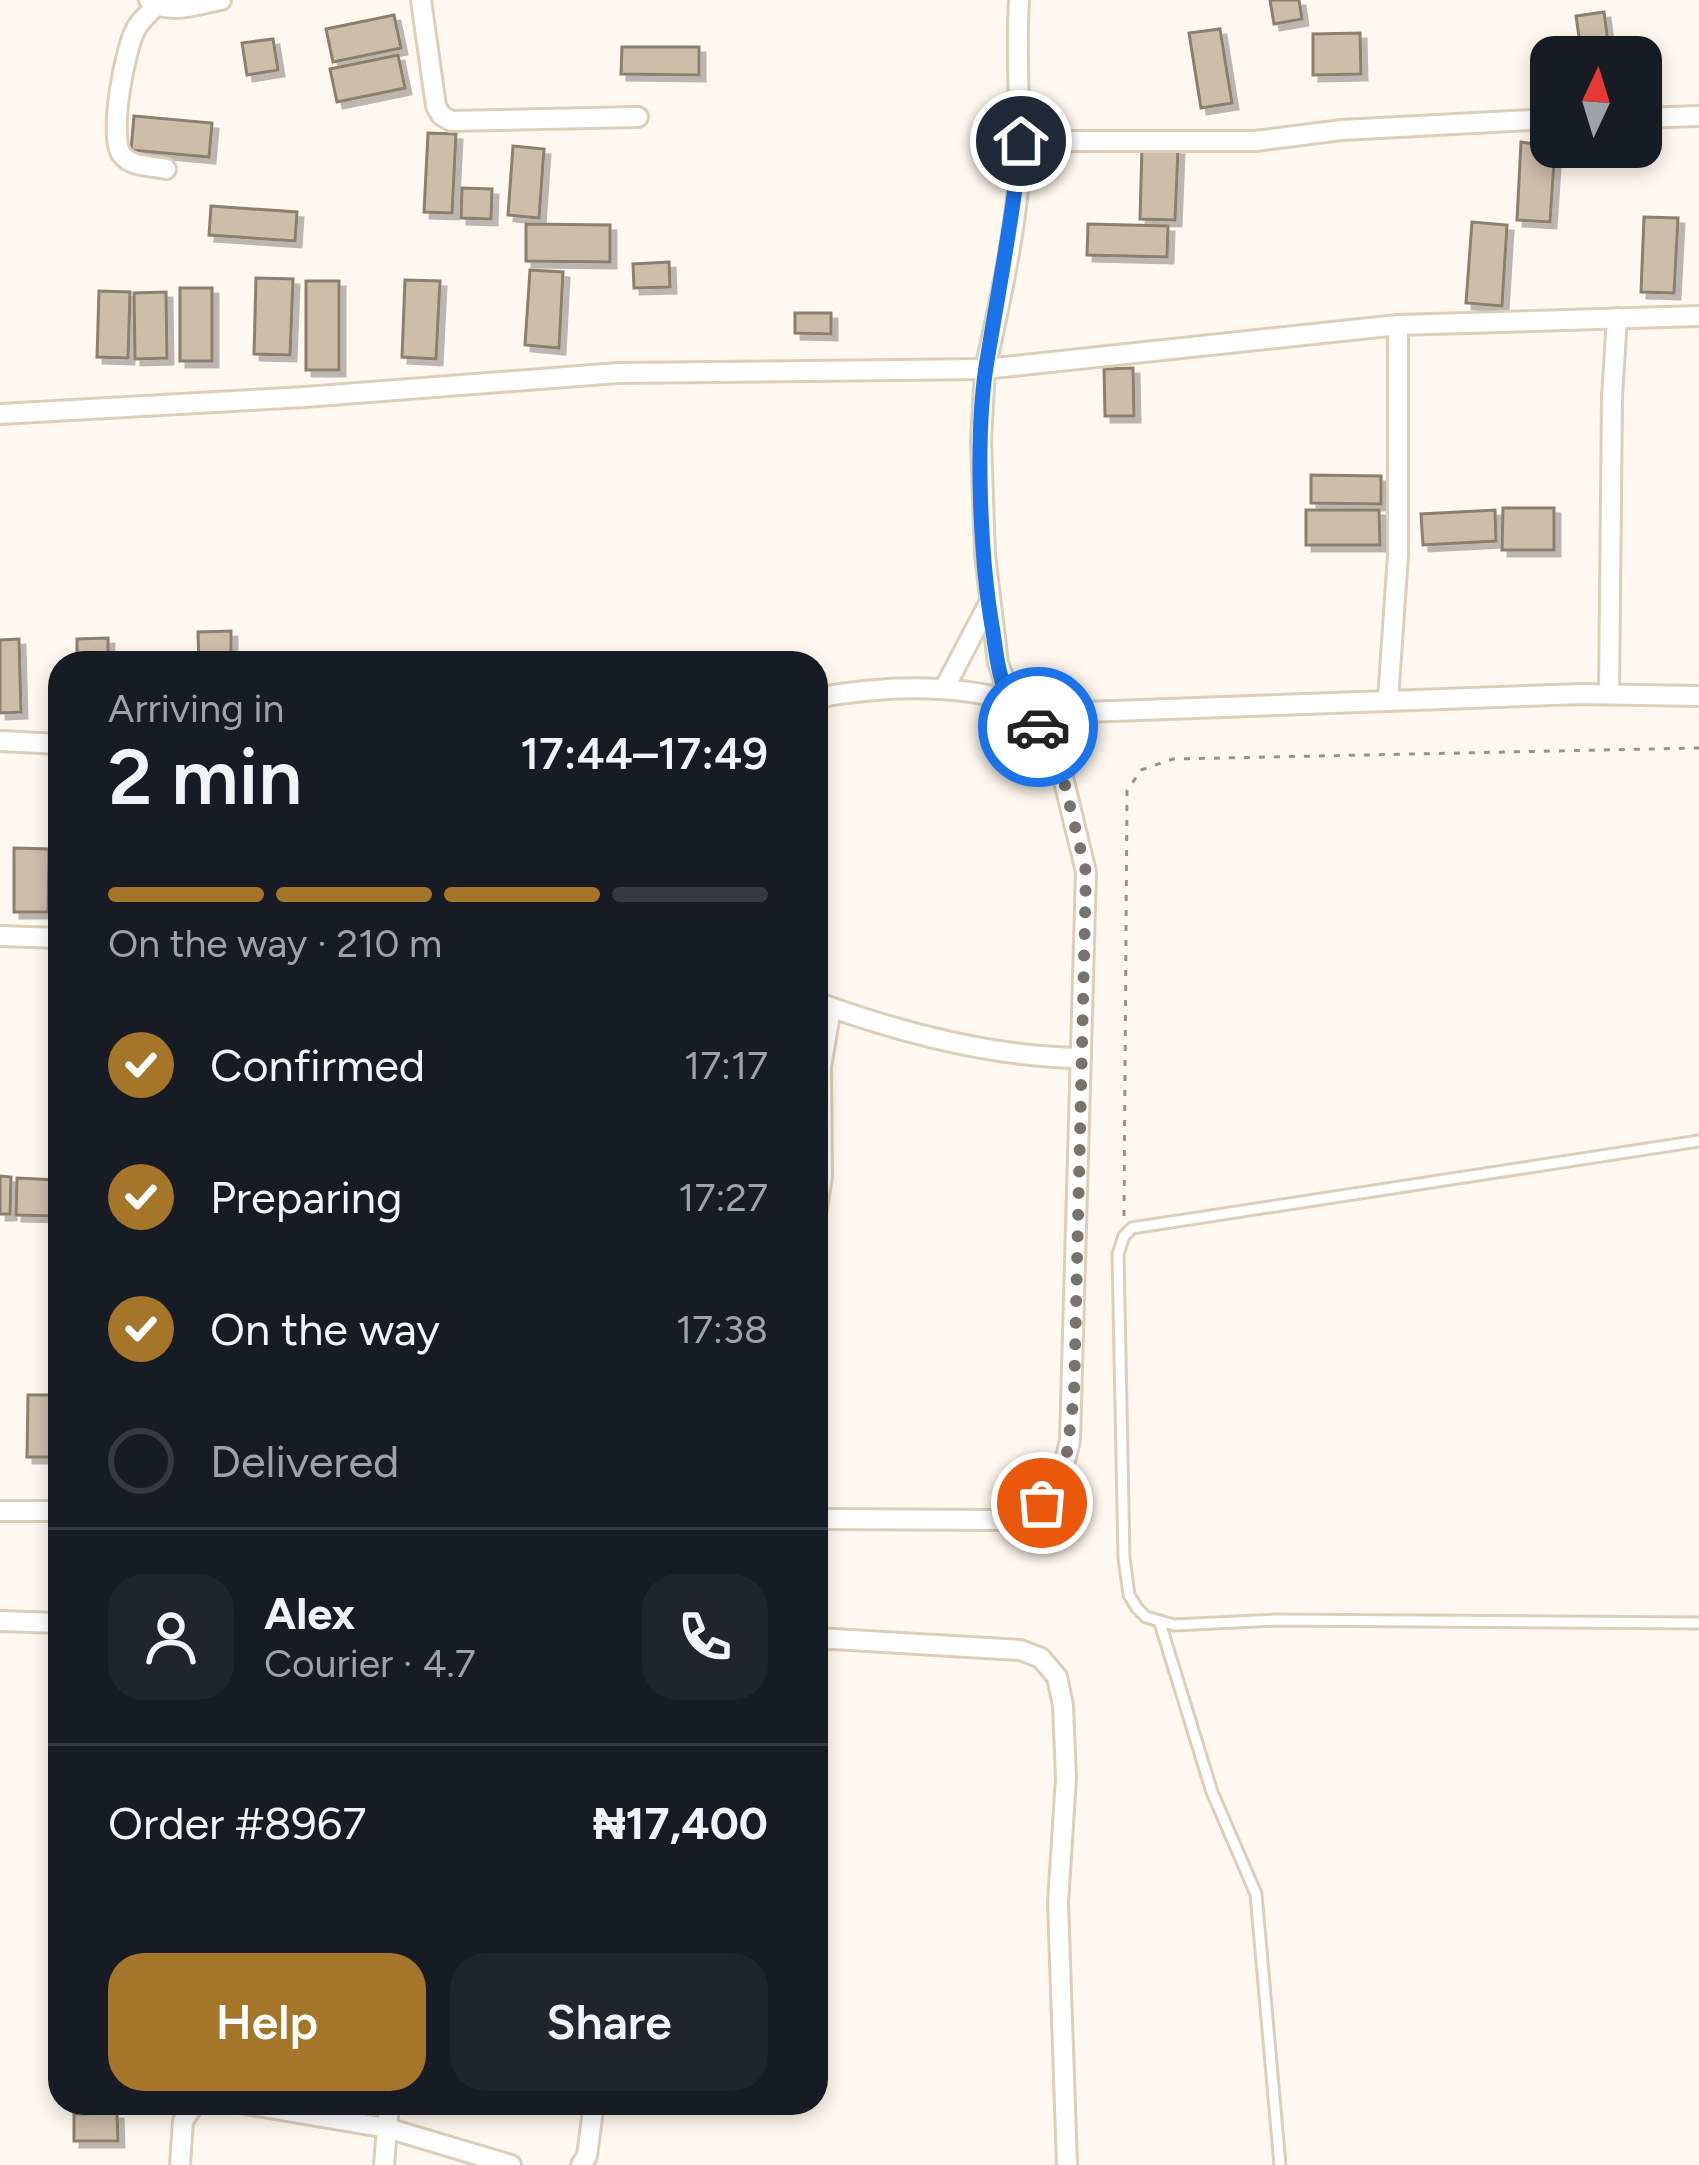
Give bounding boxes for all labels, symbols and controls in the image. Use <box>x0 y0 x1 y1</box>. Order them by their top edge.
north arrow <box>1530 36 1662 168</box>
map controls <box>1530 36 1662 168</box>
pin <box>970 90 1072 192</box>
icon: home <box>988 108 1054 174</box>
courier <box>978 667 1098 787</box>
text: Arriving in <box>108 685 284 732</box>
icon: car <box>1005 694 1071 760</box>
text: 17:44–17:49 <box>520 726 768 780</box>
text: 2 min <box>108 730 302 824</box>
text: On the way · 210 m <box>108 920 442 967</box>
icon: check <box>108 1032 174 1098</box>
text: Confirmed <box>210 1038 425 1092</box>
text: 17:17 <box>684 1042 768 1089</box>
icon: check <box>108 1164 174 1230</box>
text: Preparing <box>210 1170 402 1224</box>
text: 17:27 <box>678 1174 768 1221</box>
icon: check <box>108 1296 174 1362</box>
text: On the way <box>210 1302 440 1356</box>
text: 17:38 <box>676 1306 768 1353</box>
text: Delivered <box>210 1434 399 1488</box>
pin <box>991 1452 1093 1554</box>
icon: bag <box>1009 1470 1075 1536</box>
button: person <box>108 1574 234 1700</box>
button: phone <box>642 1574 768 1700</box>
text: Alex <box>264 1586 355 1640</box>
text: Courier · 4.7 <box>264 1640 476 1687</box>
text: Order #8967 <box>108 1796 366 1850</box>
text: ₦17,400 <box>593 1796 768 1850</box>
button: Help <box>108 1953 426 2091</box>
button: Share <box>450 1953 768 2091</box>

